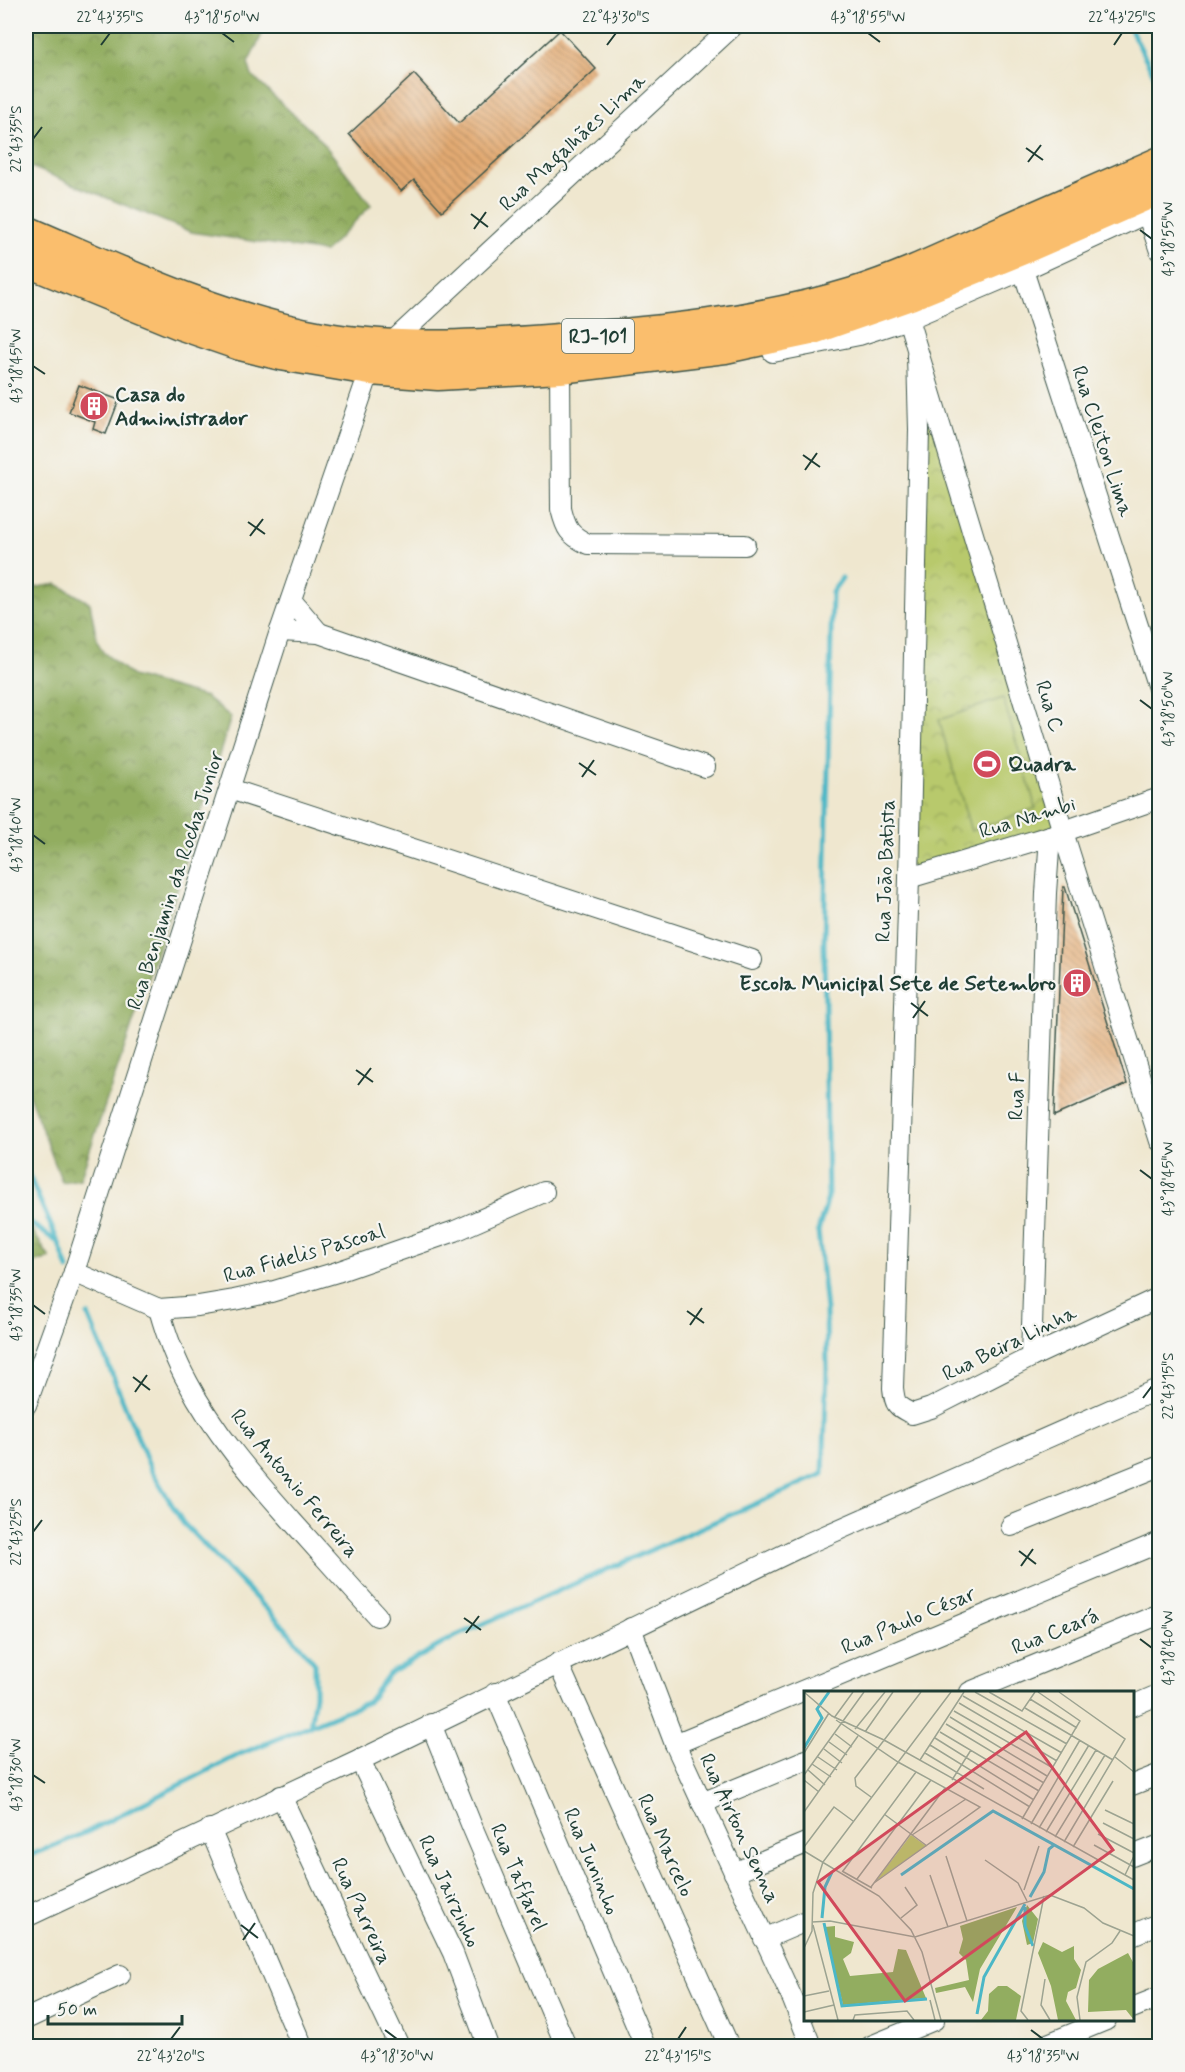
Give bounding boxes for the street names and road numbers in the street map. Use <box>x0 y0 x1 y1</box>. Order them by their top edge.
street label: Rua Magalhães Lima <box>493 67 654 220</box>
road number: RJ-101 <box>562 319 634 353</box>
street label: Rua Cleiton Lima <box>1064 362 1140 521</box>
street label: Rua C <box>1028 677 1070 736</box>
street label: Rua Benjamin da Rocha Junior <box>121 747 231 1014</box>
street label: Rua Nambi <box>976 790 1079 846</box>
street label: Rua Joāo Batista <box>870 799 902 943</box>
street label: Rua F <box>1002 1071 1032 1121</box>
street label: Rua Fidelis Pascoal <box>220 1217 388 1290</box>
street label: Rua Beira Linha <box>938 1299 1082 1389</box>
street label: Rua Antonio Ferreira <box>223 1403 365 1564</box>
street label: Rua Paulo César <box>837 1580 980 1662</box>
street label: Rua Ceará <box>1008 1602 1103 1662</box>
street label: Rua Airton Senna <box>692 1749 786 1908</box>
street label: Rua Marcelo <box>630 1790 700 1901</box>
street label: Rua Juninho <box>556 1804 626 1919</box>
street label: Rua Taffarel <box>483 1819 553 1935</box>
street label: Rua Jairzinho <box>411 1831 487 1952</box>
street label: Rua Parreira <box>324 1853 398 1969</box>

